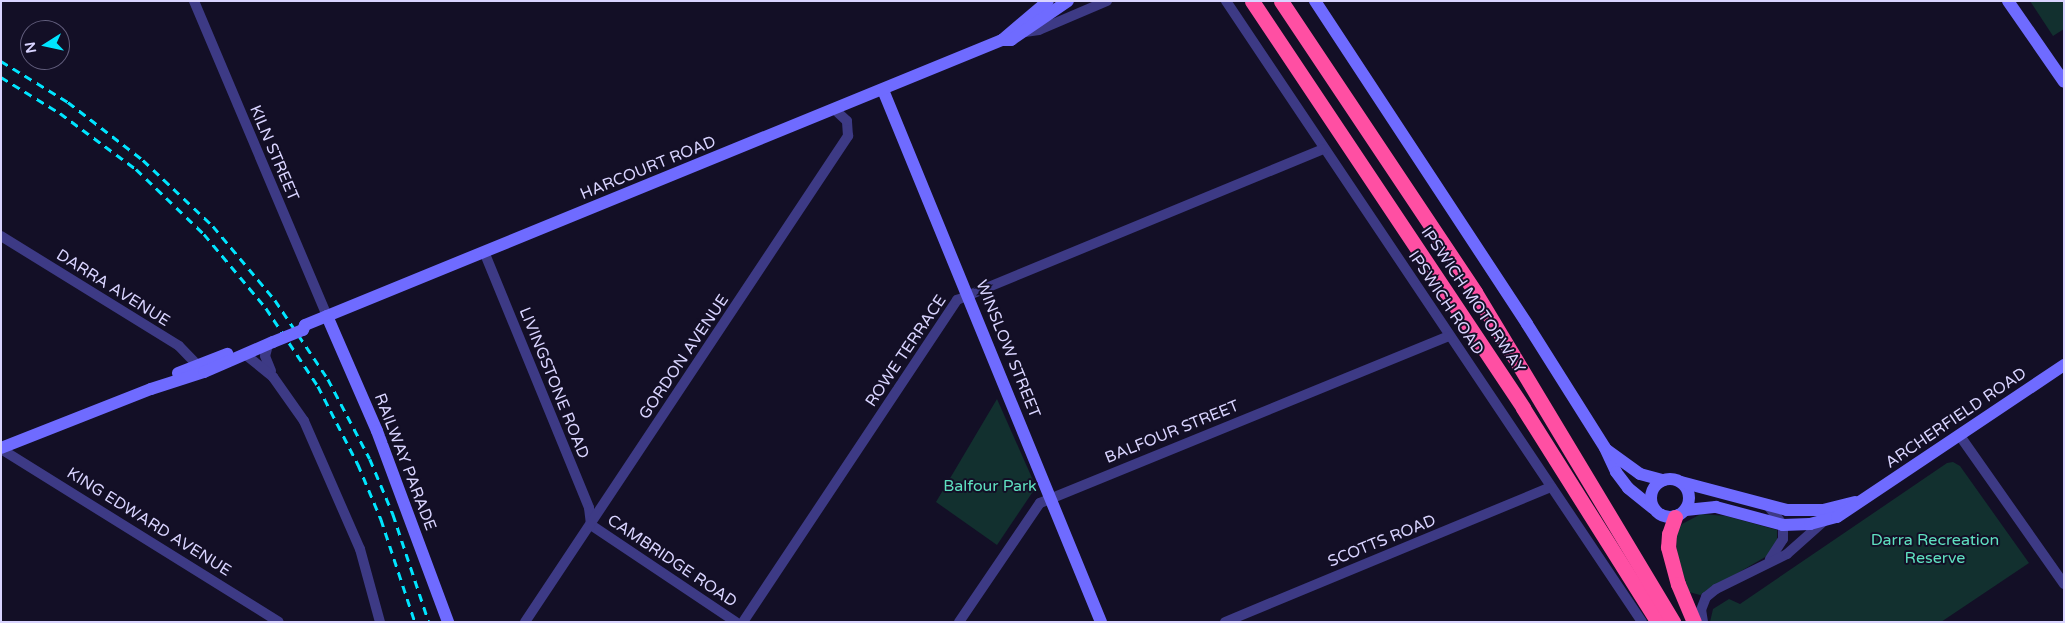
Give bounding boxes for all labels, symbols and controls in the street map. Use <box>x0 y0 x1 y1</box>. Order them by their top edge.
north arrow <box>20 20 70 70</box>
text: N <box>21 41 40 55</box>
street label: KILN STREET <box>245 102 303 204</box>
street label: HARCOURT ROAD <box>577 132 719 204</box>
street label: IPSWICH MOTORWAY <box>1417 223 1529 377</box>
street label: DARRA AVENUE <box>53 245 173 331</box>
street label: IPSWICH ROAD <box>1404 247 1488 359</box>
street label: WINSLOW STREET <box>972 277 1044 421</box>
street label: GORDON AVENUE <box>635 291 733 423</box>
street label: ROWE TERRACE <box>861 291 951 411</box>
street label: LIVINGSTONE ROAD <box>515 305 593 461</box>
street label: ARCHERFIELD ROAD <box>1882 364 2030 472</box>
street label: RAILWAY PARADE <box>370 391 440 533</box>
street label: BALFOUR STREET <box>1102 396 1242 468</box>
street label: KING EDWARD AVENUE <box>63 464 235 580</box>
park label: Balfour Park <box>943 476 1037 496</box>
street label: CAMBRIDGE ROAD <box>604 511 740 611</box>
street label: SCOTTS ROAD <box>1325 511 1439 571</box>
park label: Darra Recreation Reserve <box>1871 530 1999 568</box>

